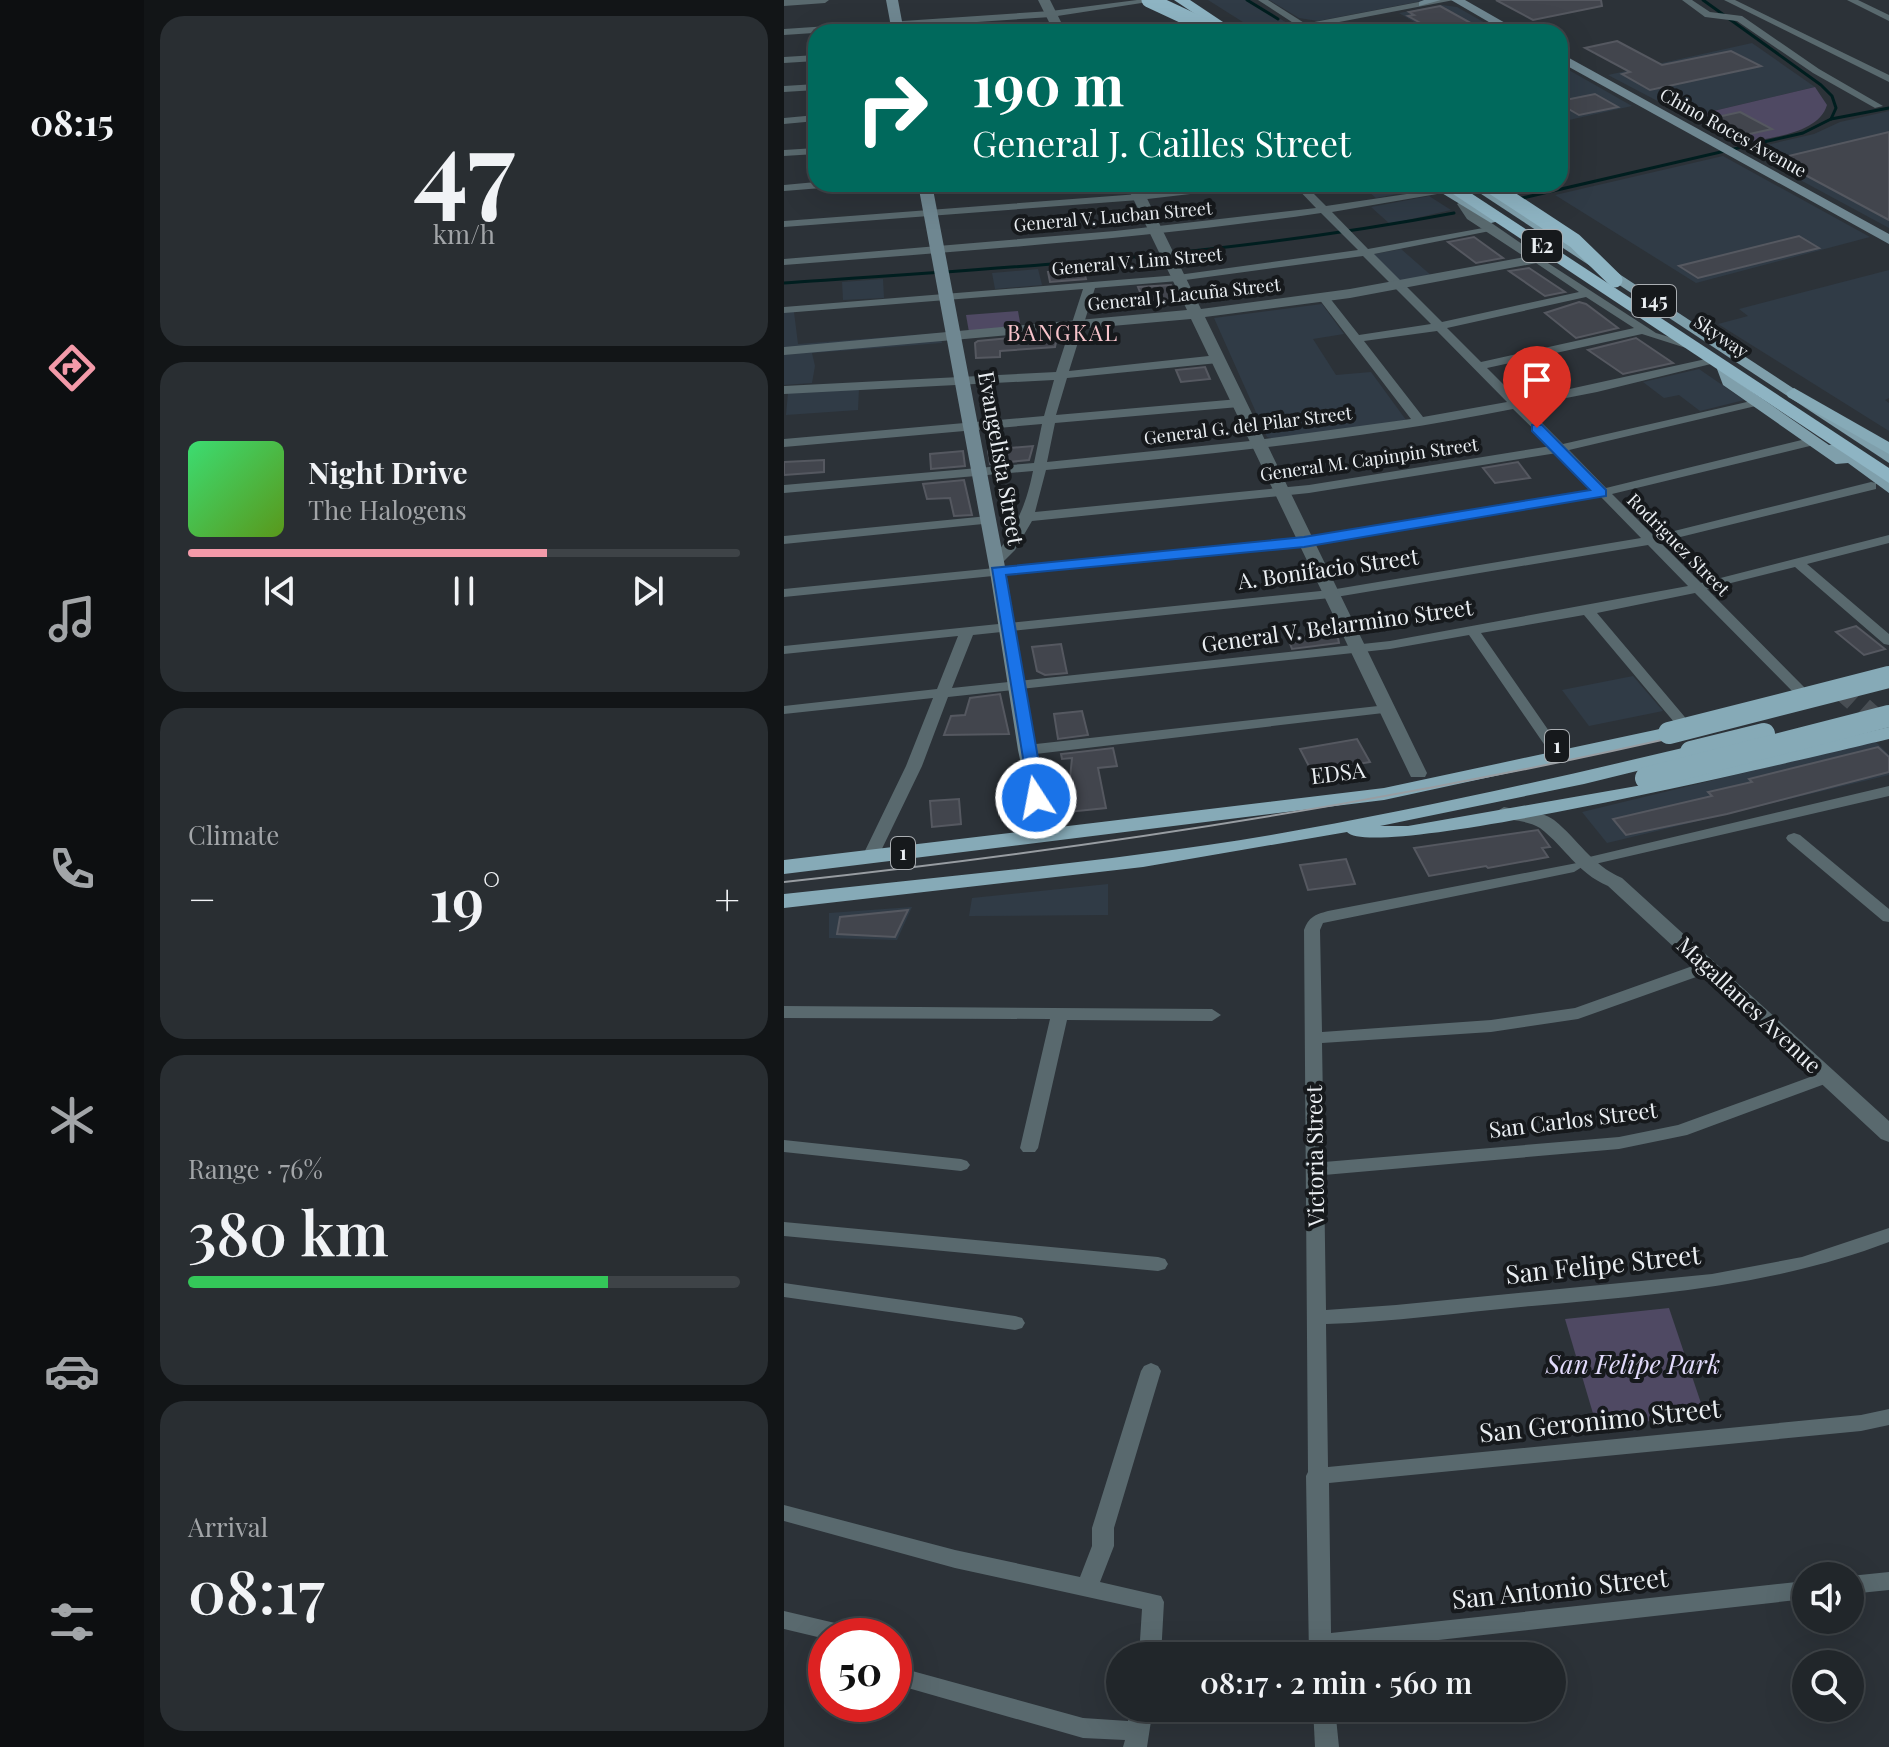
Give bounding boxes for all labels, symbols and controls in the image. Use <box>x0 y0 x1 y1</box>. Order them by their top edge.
text: 190 m <box>972 46 1124 121</box>
icon: right <box>840 56 944 160</box>
street label: Chino Roces Avenue <box>1656 82 1811 182</box>
text: 47 <box>413 94 515 233</box>
text: 08:15 <box>30 97 114 145</box>
text: General J. Cailles Street <box>972 118 1351 166</box>
street label: General V. Lucban Street <box>1013 195 1214 237</box>
text: km/h <box>433 216 495 251</box>
road number: E2 <box>1522 230 1562 262</box>
street label: General V. Lim Street <box>1050 242 1224 280</box>
street label: General J. Lacuña Street <box>1086 272 1282 316</box>
road number: 145 <box>1632 285 1676 317</box>
street label: Skyway <box>1690 309 1753 363</box>
district label: BANGKAL <box>1007 317 1119 347</box>
icon: directions <box>44 340 100 396</box>
pin <box>1503 346 1571 428</box>
icon: arrive <box>1515 358 1559 402</box>
street label: Evangelista Street <box>972 369 1032 548</box>
street label: General G. del Pilar Street <box>1142 400 1354 450</box>
street label: General M. Capinpin Street <box>1258 432 1480 486</box>
text: Night Drive <box>308 452 468 492</box>
street label: Rodriguez Street <box>1622 488 1736 601</box>
text: The Halogens <box>308 492 467 527</box>
street label: A. Bonifacio Street <box>1235 540 1421 596</box>
icon: previous <box>258 569 302 613</box>
icon: pause <box>442 569 486 613</box>
icon: next <box>626 569 670 613</box>
icon: music <box>44 591 100 647</box>
street label: General V. Belarmino Street <box>1199 591 1476 659</box>
road number: 1 <box>1545 730 1569 762</box>
street label: EDSA <box>1309 754 1367 790</box>
position arrow <box>994 756 1078 840</box>
text: Climate <box>188 817 279 852</box>
road number: 1 <box>891 837 915 869</box>
icon: phone <box>44 841 100 897</box>
text: 19° <box>429 857 501 937</box>
text: − <box>188 868 216 927</box>
text: + <box>714 868 740 927</box>
street label: Magallanes Avenue <box>1671 929 1828 1079</box>
street label: Victoria Street <box>1298 1084 1330 1228</box>
icon: climate <box>44 1092 100 1148</box>
street label: San Carlos Street <box>1487 1094 1660 1144</box>
text: Range · 76% <box>188 1151 323 1186</box>
text: 380 km <box>188 1191 389 1271</box>
street label: San Felipe Street <box>1504 1236 1703 1291</box>
icon: car <box>44 1343 100 1399</box>
park label: San Felipe Park <box>1545 1346 1720 1381</box>
street label: San Geronimo Street <box>1477 1389 1723 1450</box>
text: Arrival <box>188 1509 268 1544</box>
text: 08:17 <box>188 1549 325 1629</box>
street label: San Antonio Street <box>1450 1559 1670 1616</box>
map controls <box>1792 1562 1864 1722</box>
button: sound <box>1792 1562 1864 1634</box>
icon: filters <box>44 1594 100 1650</box>
speed limit sign: 50 <box>808 1618 912 1722</box>
button: search <box>1792 1650 1864 1722</box>
text: 08:17 · 2 min · 560 m <box>1200 1662 1472 1702</box>

